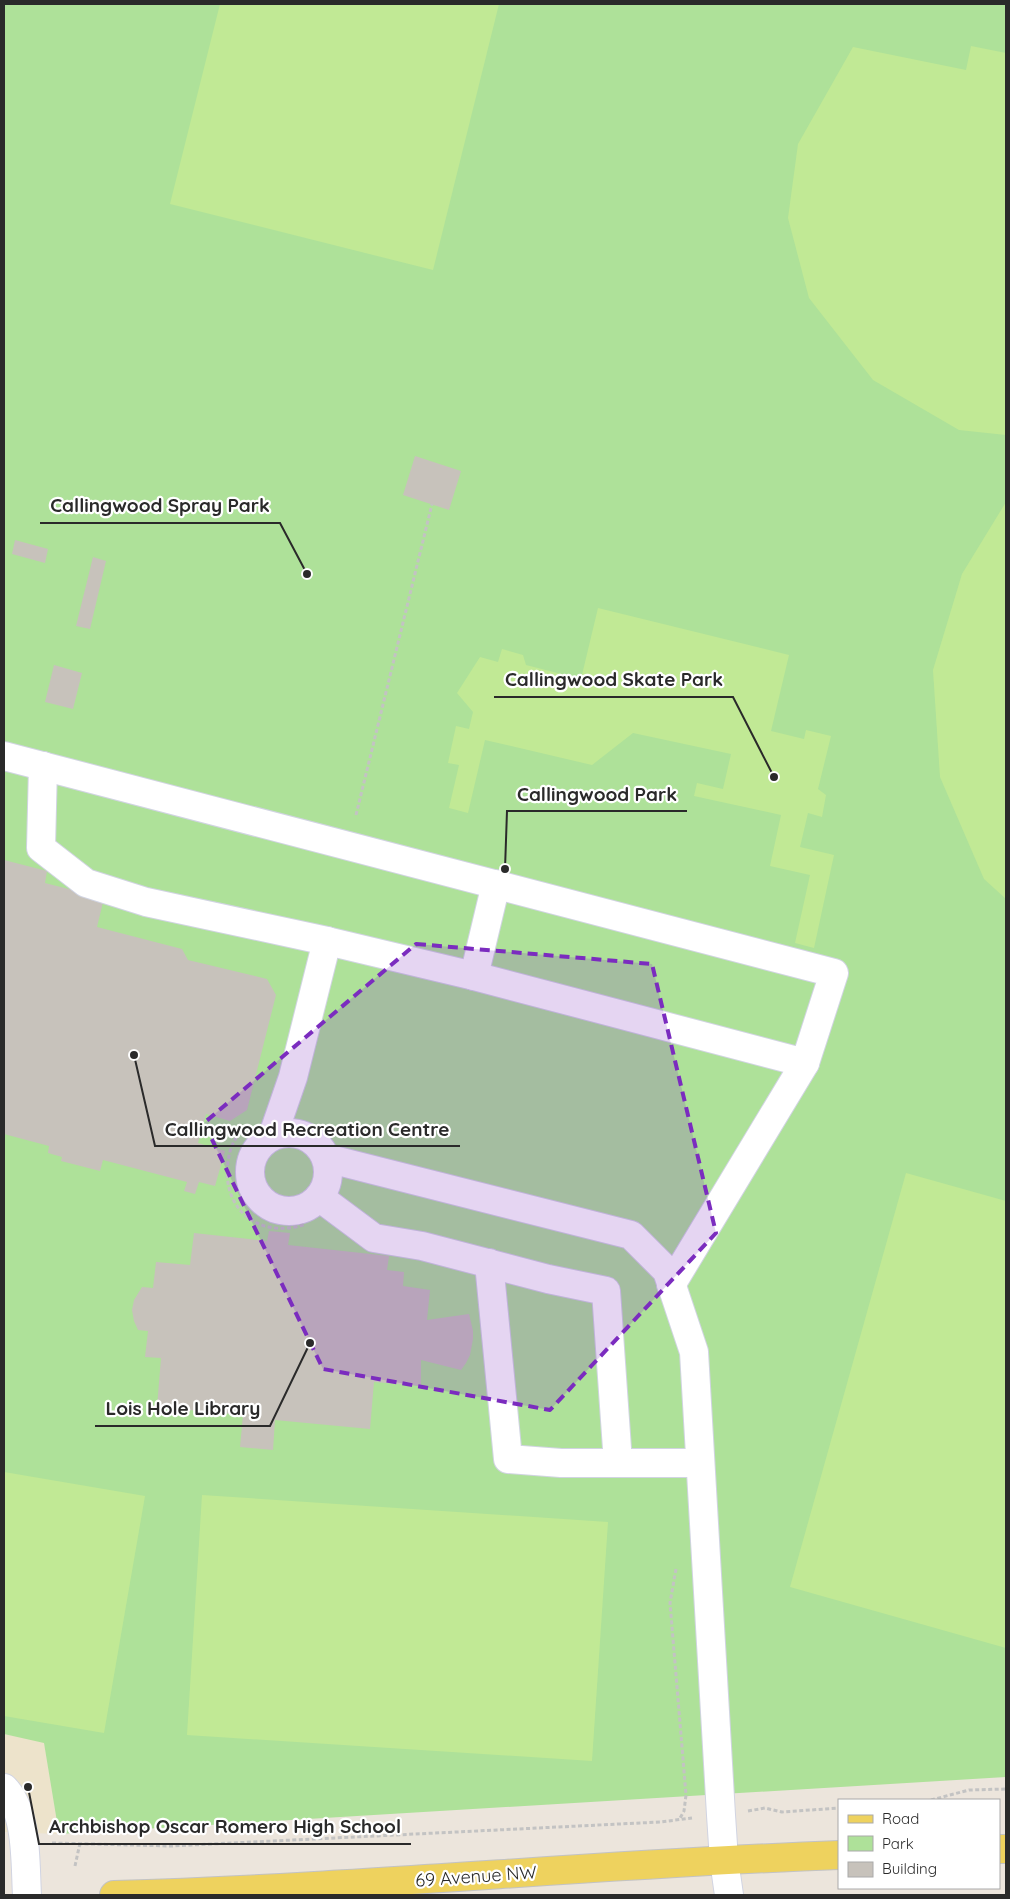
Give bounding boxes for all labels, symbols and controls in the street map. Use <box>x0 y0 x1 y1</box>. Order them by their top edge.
callout: Callingwood Spray Park <box>40 489 280 523</box>
text: Callingwood Spray Park <box>50 493 270 517</box>
callout: Callingwood Skate Park <box>494 663 733 697</box>
text: Callingwood Skate Park <box>505 667 723 691</box>
callout: Callingwood Park <box>507 777 687 811</box>
text: Callingwood Park <box>517 782 677 806</box>
callout: Callingwood Recreation Centre <box>155 1112 460 1146</box>
text: Callingwood Recreation Centre <box>165 1117 449 1141</box>
callout: Lois Hole Library <box>95 1392 270 1426</box>
text: Lois Hole Library <box>106 1396 260 1420</box>
legend <box>838 1799 1000 1889</box>
text: Road <box>882 1809 919 1828</box>
callout: Archbishop Oscar Romero High School <box>39 1810 411 1844</box>
text: Archbishop Oscar Romero High School <box>49 1814 401 1838</box>
text: Park <box>882 1834 914 1853</box>
text: Building <box>882 1859 937 1878</box>
street label: 69 Avenue NW <box>415 1860 537 1892</box>

